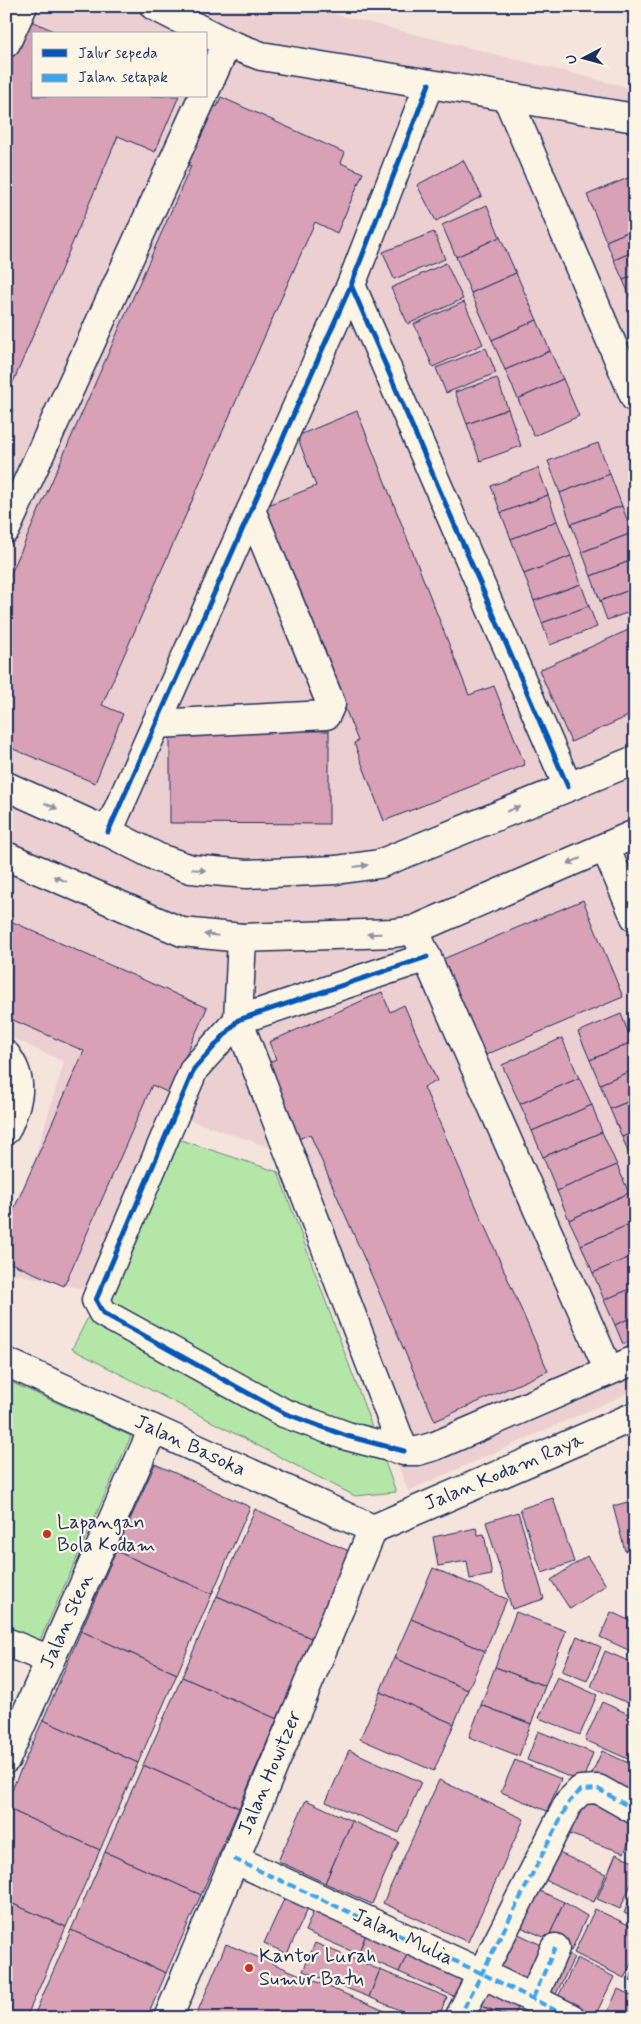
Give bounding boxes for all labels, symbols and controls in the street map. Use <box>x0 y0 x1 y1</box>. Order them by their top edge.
legend <box>32 32 208 98</box>
north arrow <box>558 32 608 82</box>
text: Jalur sepeda <box>78 44 158 64</box>
text: U <box>563 54 581 65</box>
text: Jalan setapak <box>78 68 168 88</box>
one-way arrow <box>44 802 58 810</box>
one-way arrow <box>506 805 520 813</box>
one-way arrow <box>567 857 581 865</box>
one-way arrow <box>354 862 370 870</box>
one-way arrow <box>192 866 208 874</box>
one-way arrow <box>53 875 67 883</box>
one-way arrow <box>365 930 381 938</box>
one-way arrow <box>203 931 219 939</box>
street label: Jalan Basoka <box>130 1409 250 1483</box>
street label: Jalan Kodam Raya <box>420 1426 589 1518</box>
place label: Lapangan Bola Kodam <box>57 1509 155 1559</box>
marker: Lapangan Bola Kodam <box>41 1528 53 1540</box>
street label: Jalan Sten <box>34 1569 100 1673</box>
street label: Jalan Howitzer <box>232 1706 309 1839</box>
street label: Jalan Mulia <box>348 1902 458 1972</box>
place label: Kantor Lurah Sumur Batu <box>259 1943 376 1993</box>
marker: Kantor Lurah Sumur Batu <box>243 1962 255 1974</box>

